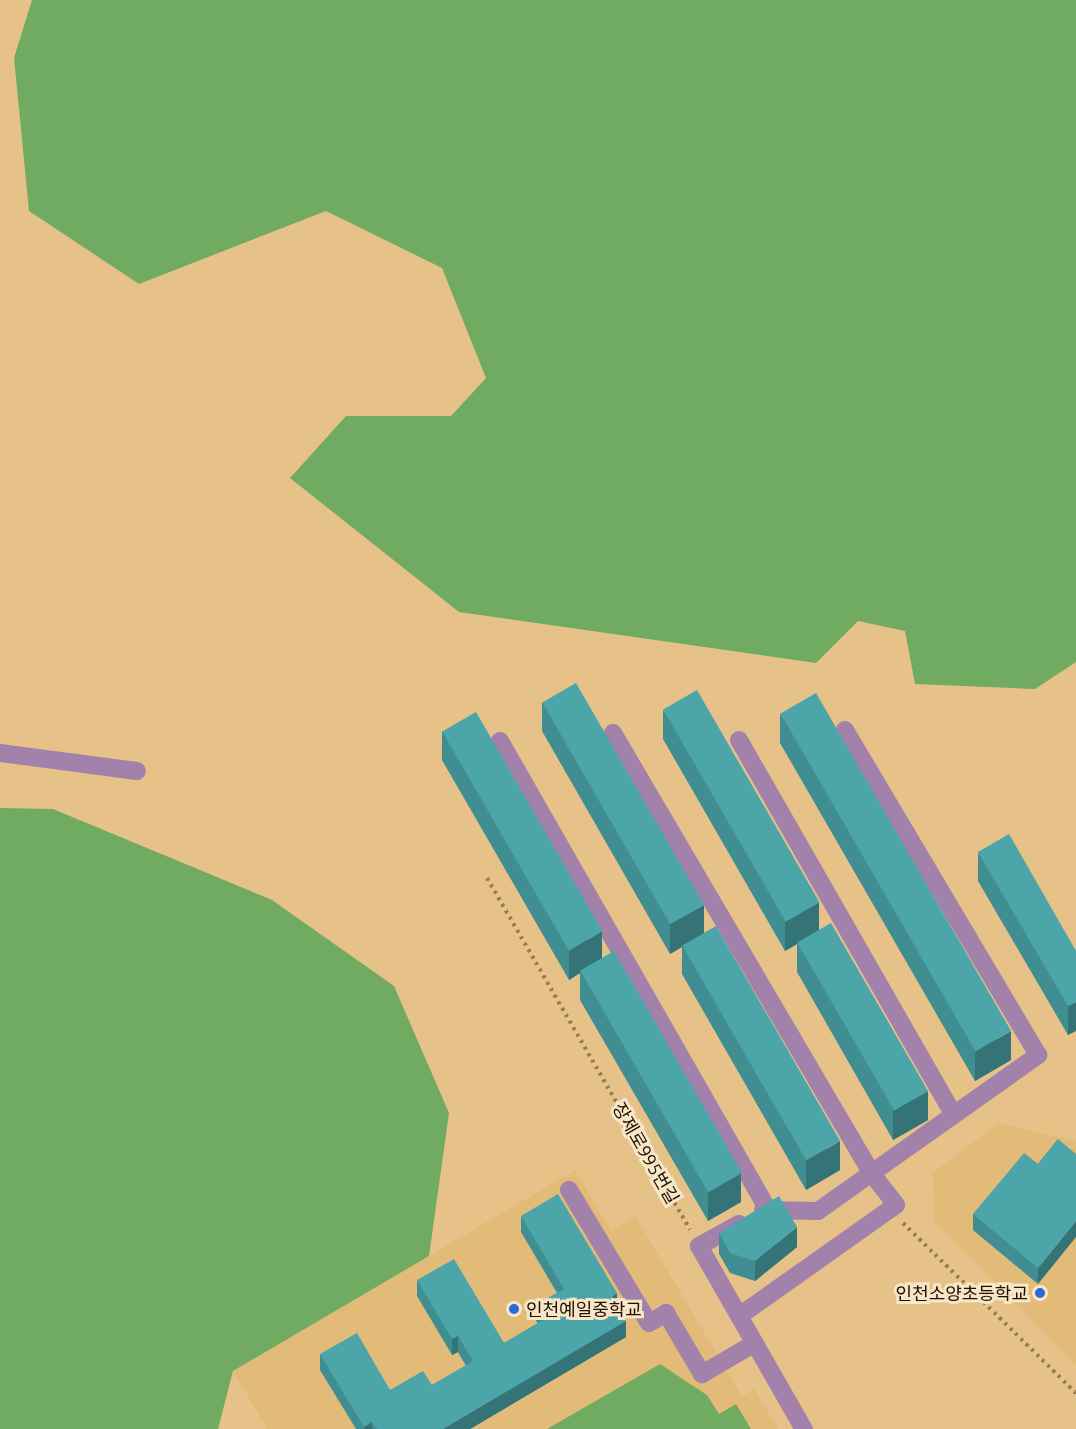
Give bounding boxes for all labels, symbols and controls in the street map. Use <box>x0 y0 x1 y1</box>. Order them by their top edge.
street label: 장제로995번길 <box>608 1099 684 1207</box>
place label: 인천소양초등학교 <box>896 1282 1028 1304</box>
marker: 인천소양초등학교 <box>1033 1286 1047 1300</box>
place label: 인천예일중학교 <box>526 1298 642 1320</box>
marker: 인천예일중학교 <box>507 1302 521 1316</box>

